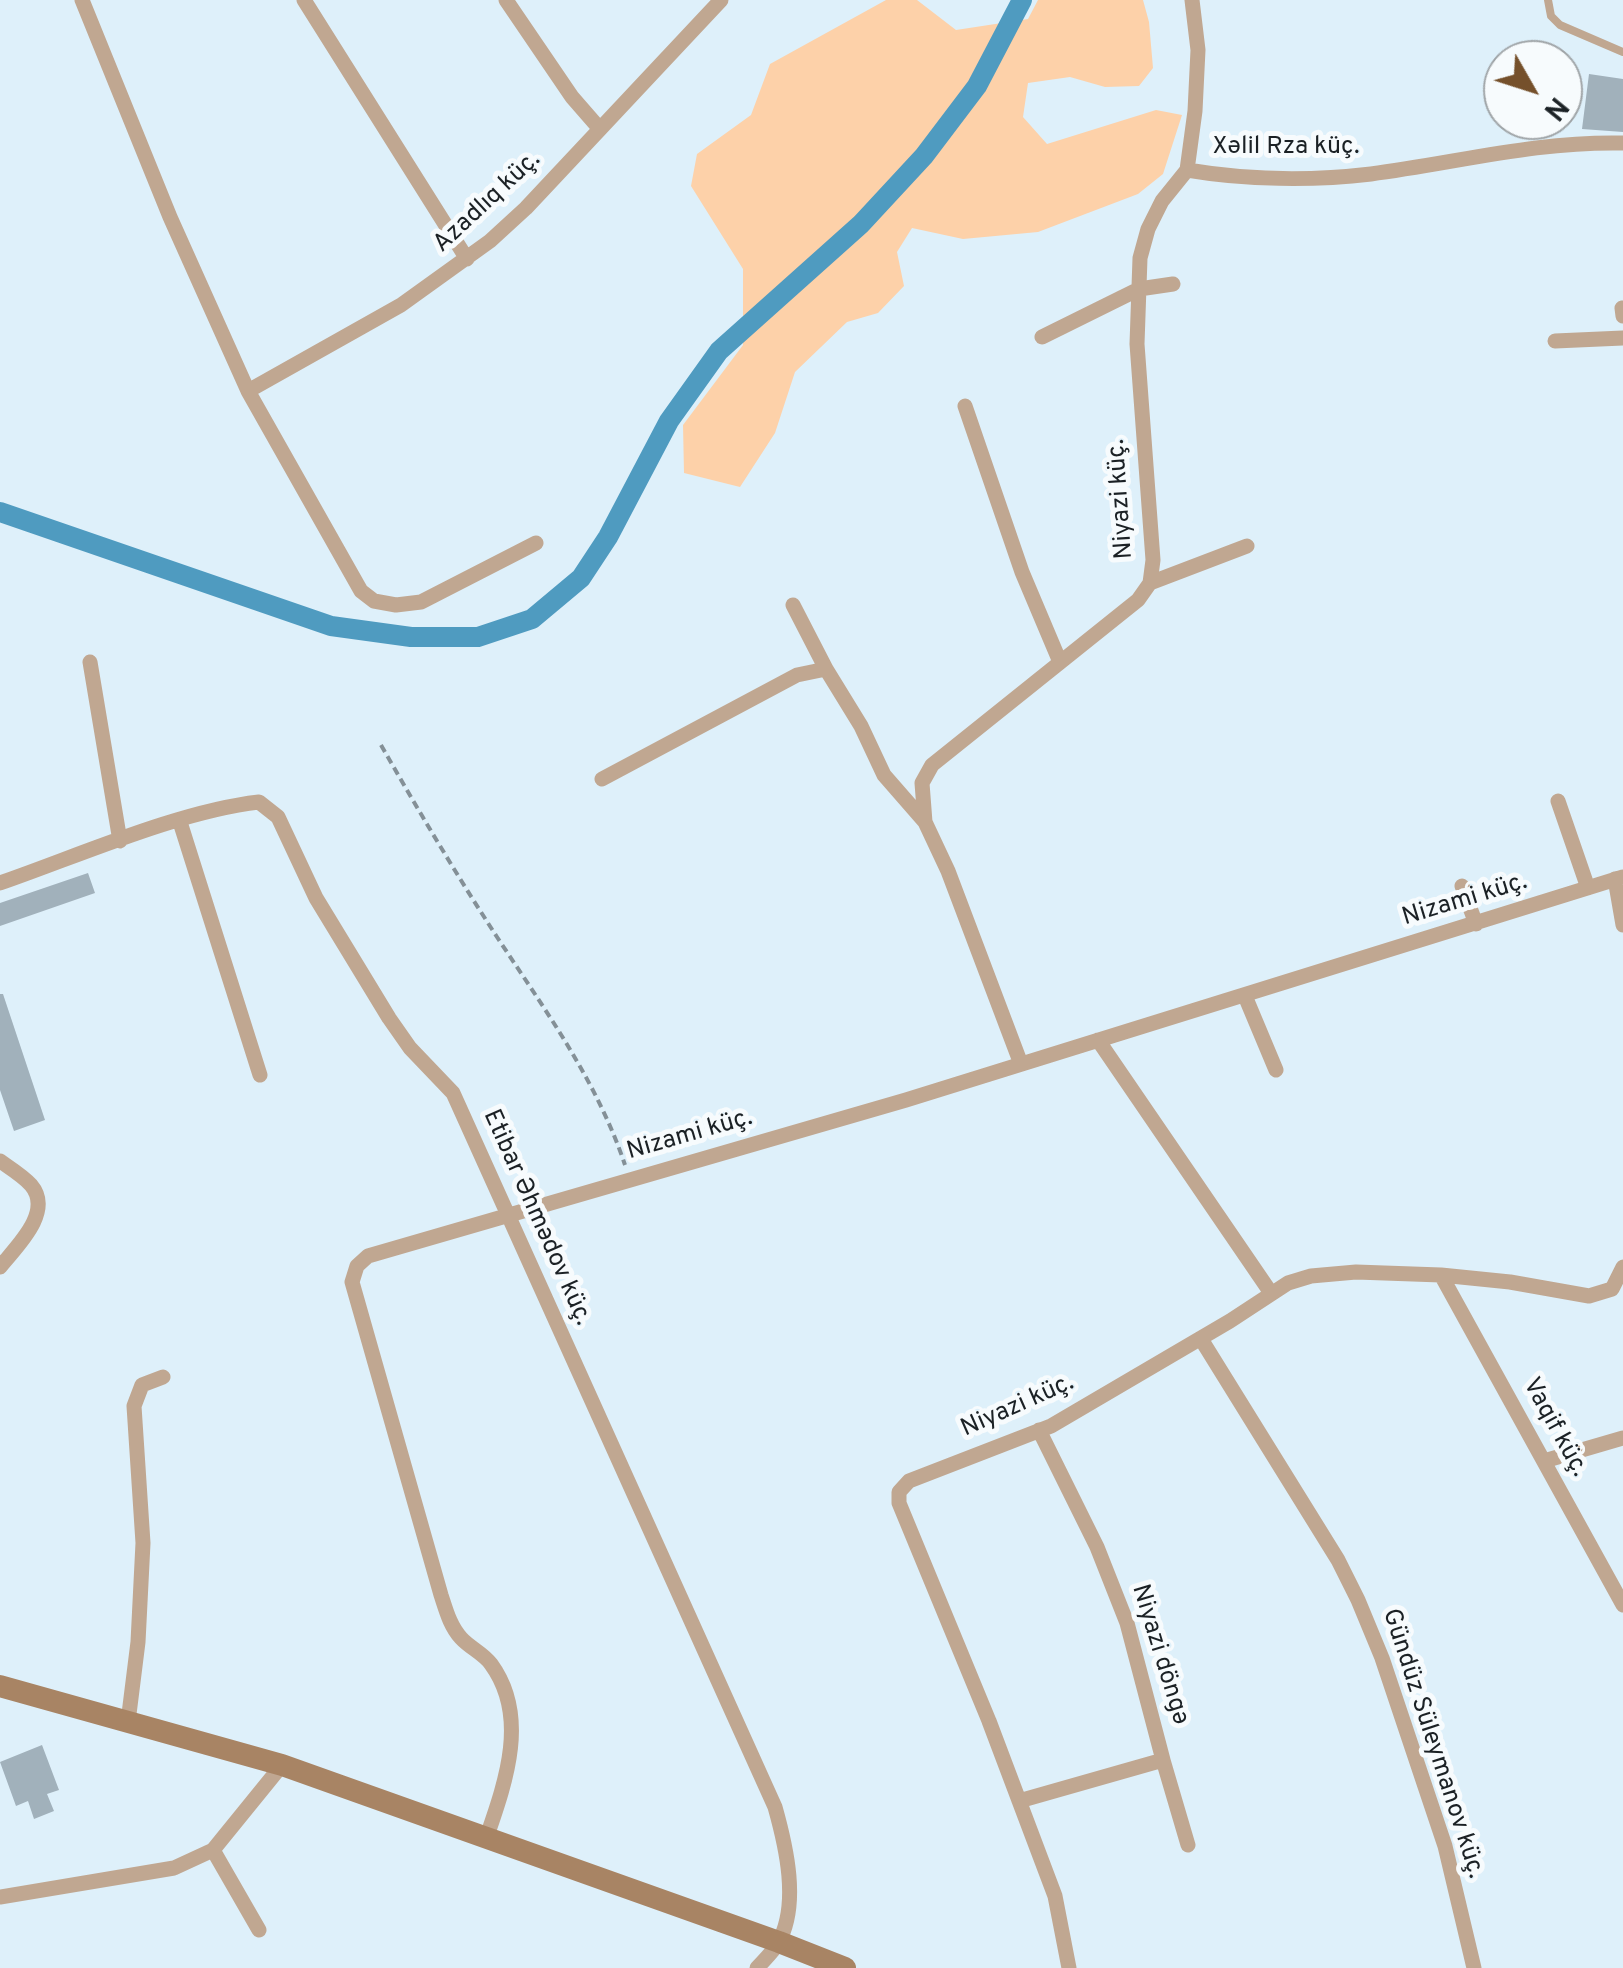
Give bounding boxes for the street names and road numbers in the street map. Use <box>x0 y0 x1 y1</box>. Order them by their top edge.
street label: Xəlil Rza küç. <box>1212 133 1360 163</box>
street label: Azadlıq küç. <box>428 146 548 260</box>
street label: Niyazi küç. <box>1103 438 1141 560</box>
street label: Nizami küç. <box>1399 868 1531 934</box>
street label: Nizami küç. <box>624 1104 756 1168</box>
street label: Etibar Əhmədov küç. <box>475 1105 597 1331</box>
street label: Niyazi küç. <box>957 1369 1079 1445</box>
street label: Vaqif küç. <box>1515 1373 1593 1483</box>
street label: Niyazi döngə <box>1123 1581 1195 1729</box>
street label: Gündüz Süleymanov küç. <box>1374 1605 1490 1883</box>

